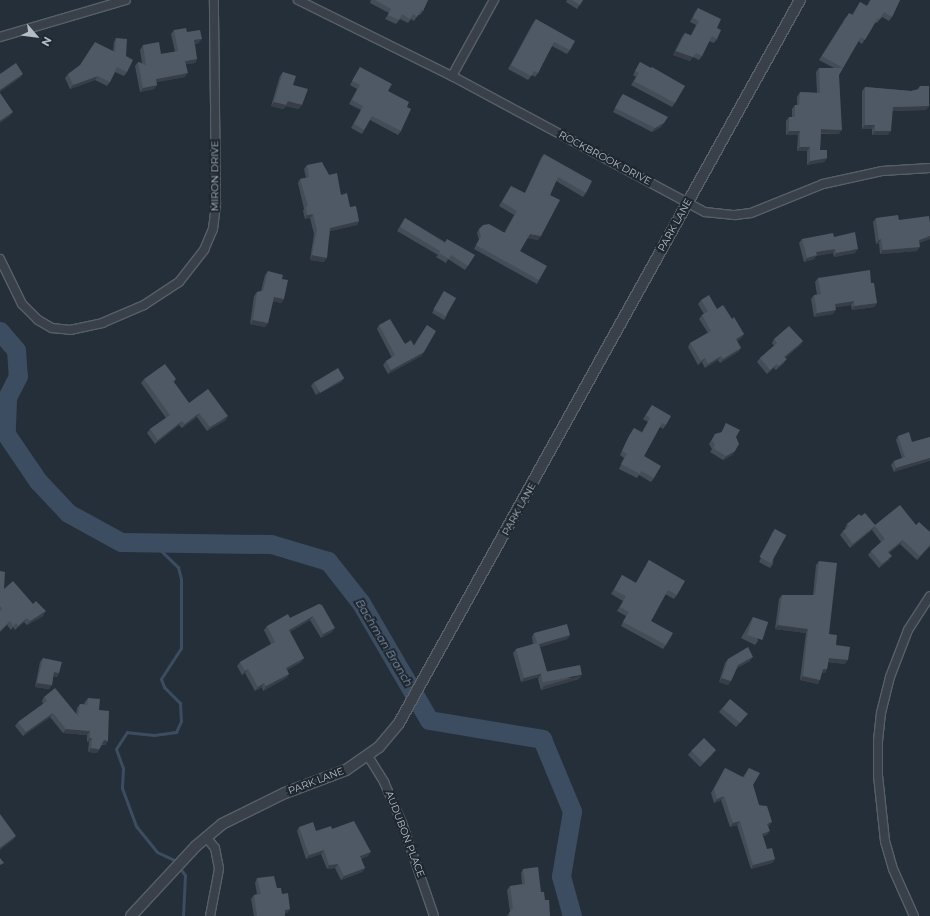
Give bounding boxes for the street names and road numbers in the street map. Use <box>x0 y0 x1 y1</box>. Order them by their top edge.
street label: ROCKBROOK DRIVE <box>557 129 653 187</box>
street label: MIRON DRIVE <box>209 141 221 211</box>
street label: PARK LANE <box>656 196 694 254</box>
street label: PARK LANE <box>500 480 538 538</box>
street label: PARK LANE <box>286 765 346 797</box>
street label: AUDUBON PLACE <box>383 789 427 879</box>

